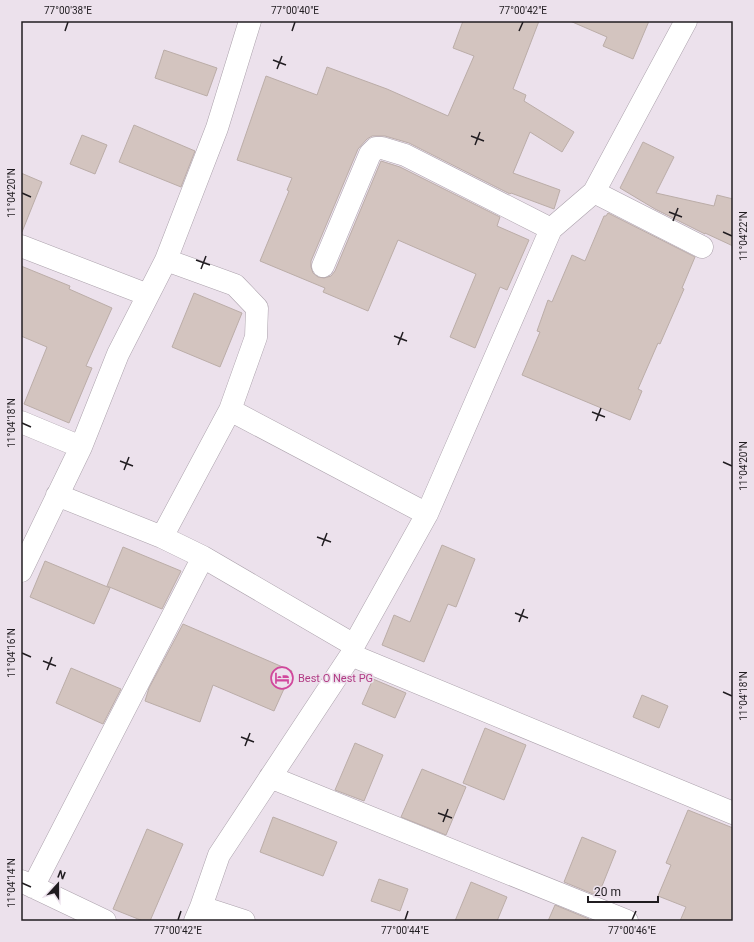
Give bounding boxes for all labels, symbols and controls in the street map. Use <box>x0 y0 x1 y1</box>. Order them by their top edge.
text: 77°00'38"E <box>44 5 92 16</box>
text: 77°00'40"E <box>271 5 319 16</box>
text: 77°00'42"E <box>499 5 547 16</box>
text: 11°04'20"N <box>6 168 17 218</box>
text: 11°04'22"N <box>738 211 749 261</box>
text: 11°04'18"N <box>6 398 17 448</box>
text: 11°04'20"N <box>738 441 749 491</box>
text: 11°04'16"N <box>6 628 17 678</box>
hotel icon: Best O Nest PG <box>269 665 295 691</box>
text: 11°04'18"N <box>738 671 749 721</box>
place label: Best O Nest PG <box>298 672 373 685</box>
text: 11°04'14"N <box>6 858 17 908</box>
north arrow <box>38 864 78 904</box>
text: N <box>55 868 68 883</box>
scale bar <box>588 878 658 904</box>
text: 20 m <box>594 885 621 899</box>
text: 77°00'42"E <box>154 925 202 936</box>
text: 77°00'44"E <box>381 925 429 936</box>
text: 77°00'46"E <box>608 925 656 936</box>

